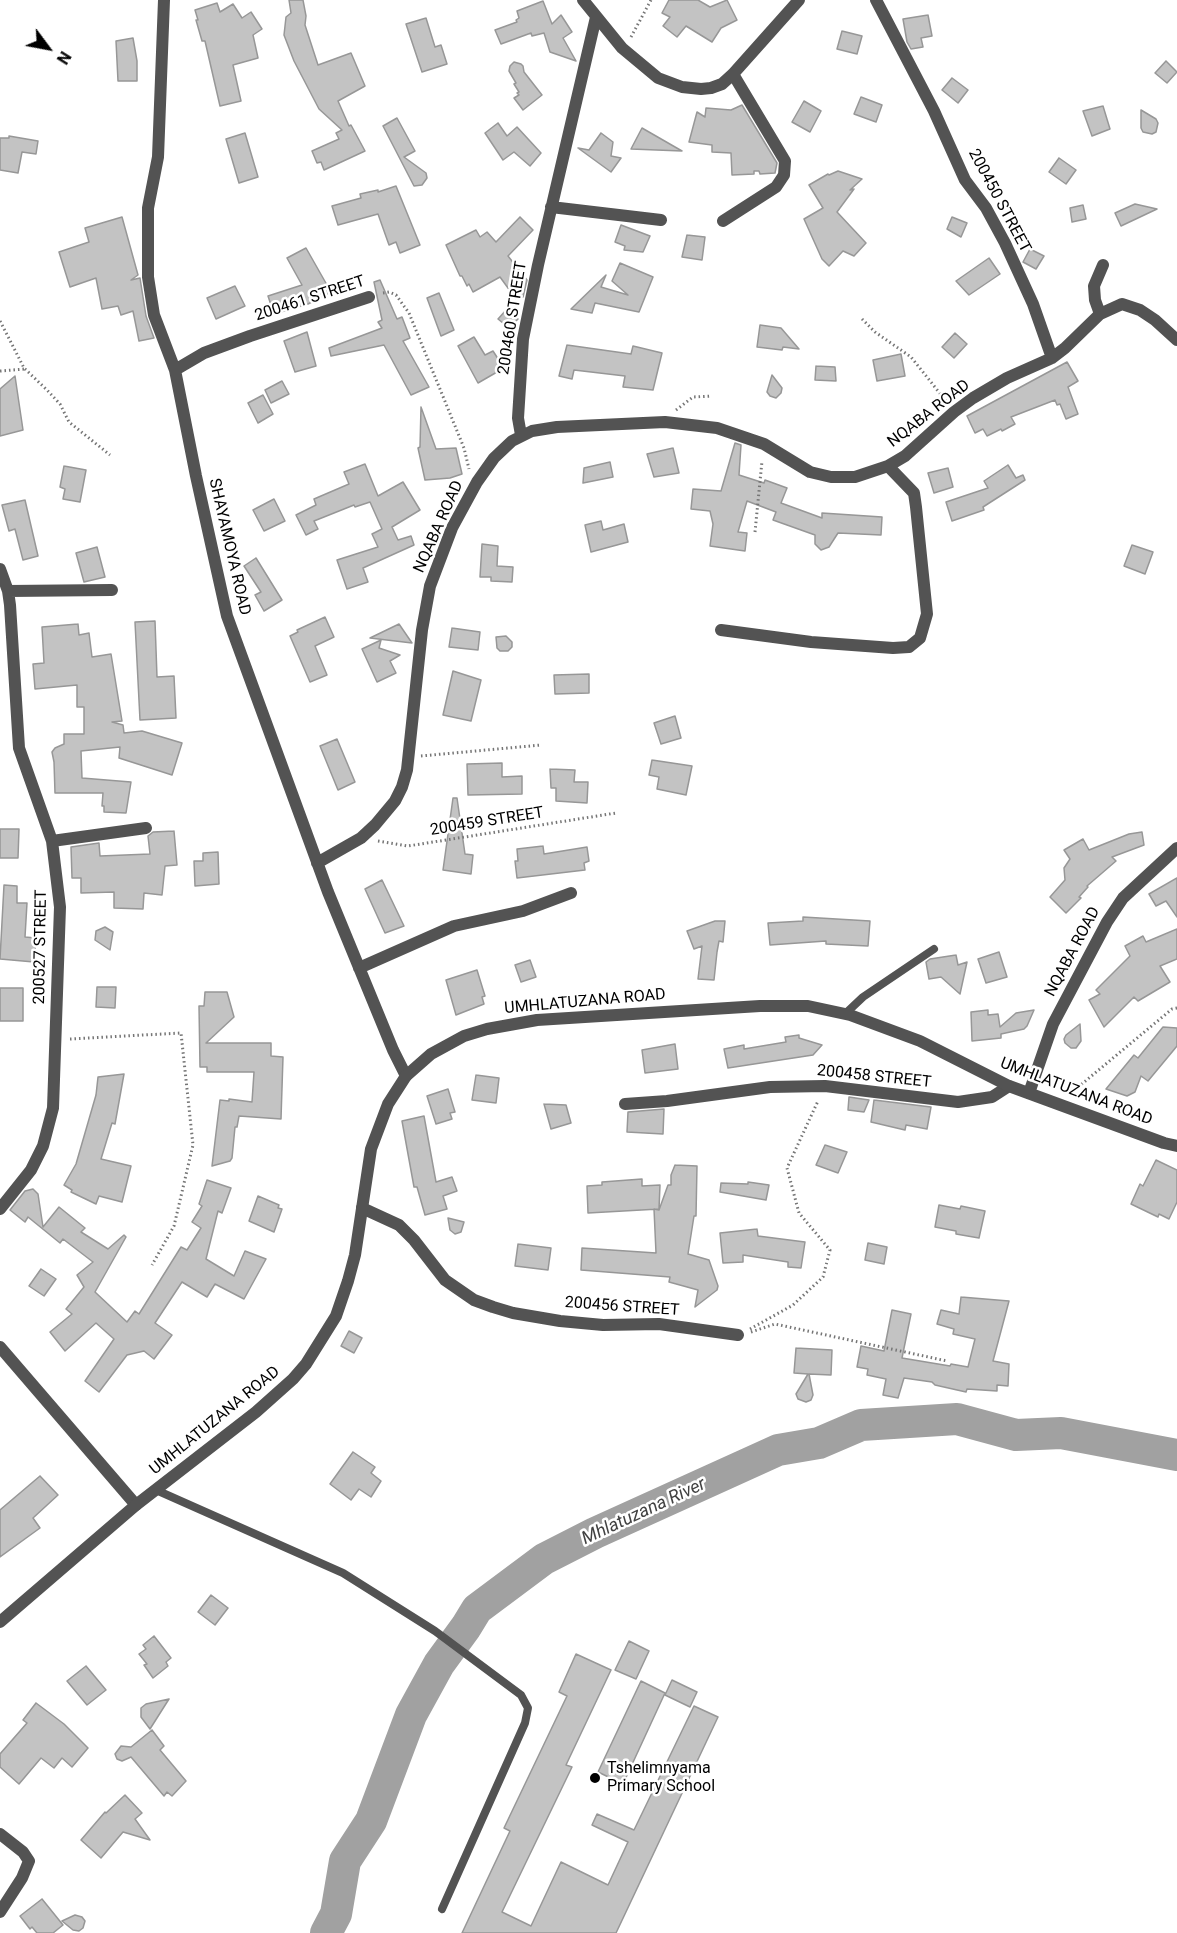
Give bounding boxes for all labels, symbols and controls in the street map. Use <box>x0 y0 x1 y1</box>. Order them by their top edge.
north arrow <box>18 18 78 78</box>
text: N <box>53 48 75 68</box>
street label: 200450 STREET <box>964 146 1034 256</box>
street label: 200460 STREET <box>495 260 531 376</box>
street label: 200461 STREET <box>252 272 368 326</box>
street label: NQABA ROAD <box>884 376 974 452</box>
street label: SHAYAMOYA ROAD <box>204 477 254 617</box>
street label: NQABA ROAD <box>410 478 468 576</box>
street label: 200459 STREET <box>429 804 545 840</box>
street label: 200527 STREET <box>30 889 52 1005</box>
street label: NQABA ROAD <box>1041 904 1105 1000</box>
street label: UMHLATUZANA ROAD <box>504 985 666 1019</box>
street label: UMHLATUZANA ROAD <box>997 1054 1155 1130</box>
street label: 200458 STREET <box>816 1061 932 1093</box>
street label: 200456 STREET <box>564 1293 680 1321</box>
street label: UMHLATUZANA ROAD <box>146 1363 284 1479</box>
water label: Mhlatuzana River <box>579 1474 709 1550</box>
place label: Tshelimnyama Primary School <box>607 1759 715 1797</box>
marker: Tshelimnyama Primary School <box>588 1771 602 1785</box>

